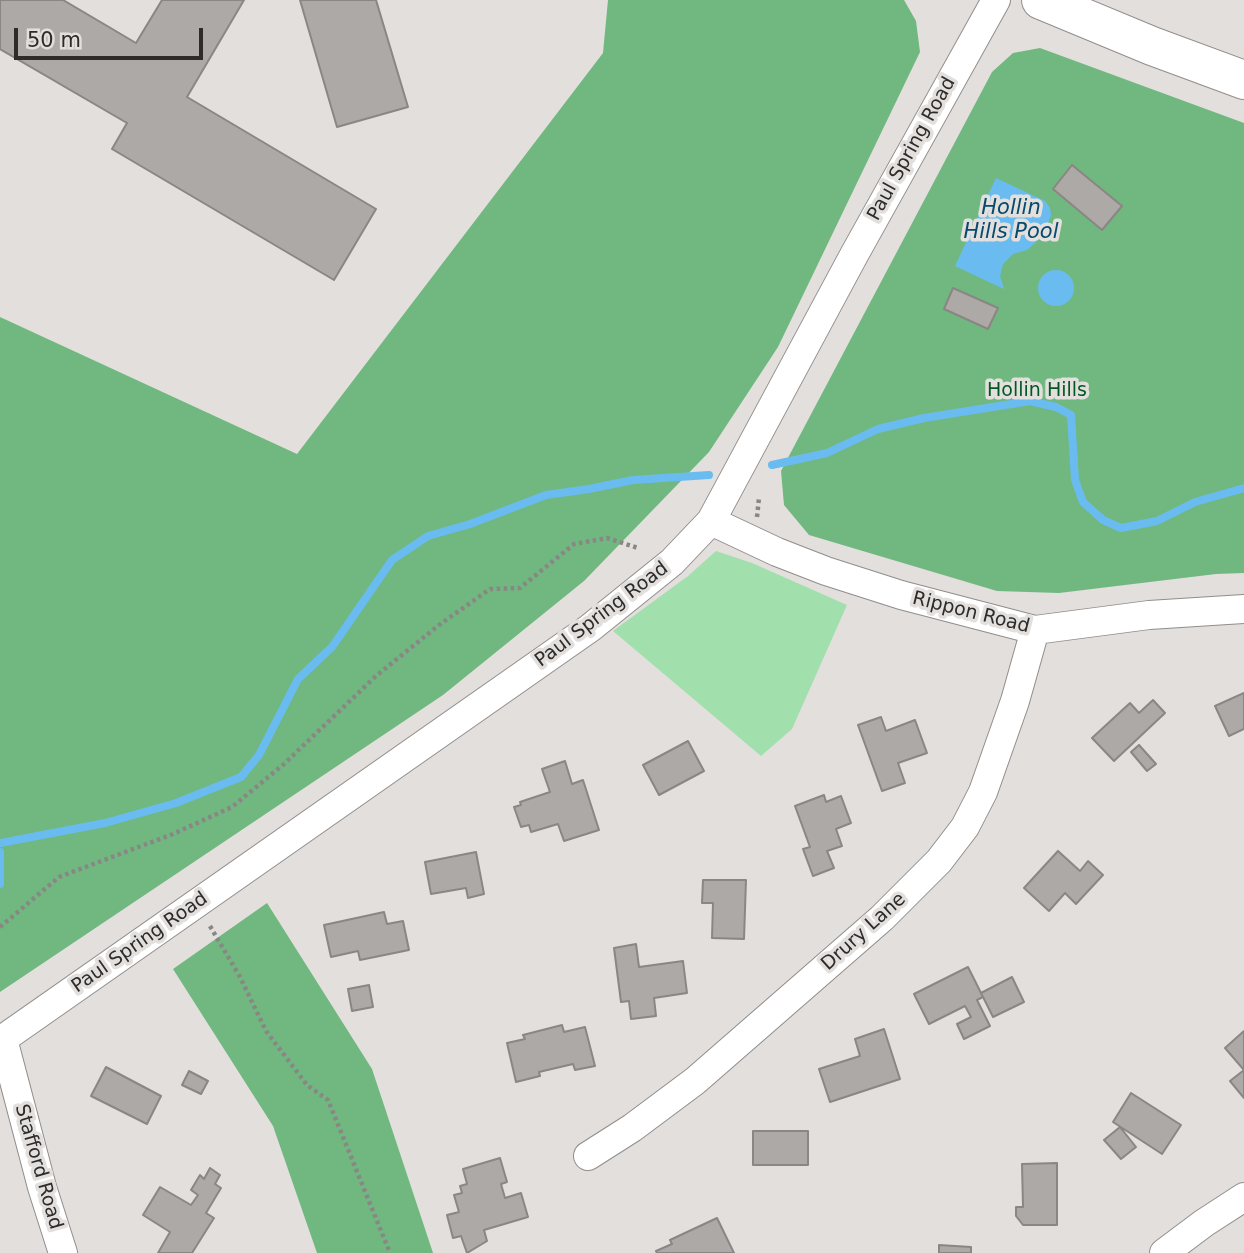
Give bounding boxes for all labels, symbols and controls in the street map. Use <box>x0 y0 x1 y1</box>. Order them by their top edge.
scale bar <box>18 14 206 58</box>
text: 50 m <box>27 28 81 52</box>
street label: Paul Spring Road <box>863 73 961 225</box>
water label: Hollin Hills Pool <box>963 196 1059 246</box>
park label: Hollin Hills <box>987 380 1087 402</box>
street label: Paul Spring Road <box>531 558 673 672</box>
street label: Rippon Road <box>910 587 1032 639</box>
street label: Paul Spring Road <box>68 888 212 998</box>
street label: Drury Lane <box>817 888 911 976</box>
street label: Stafford Road <box>9 1102 67 1232</box>

